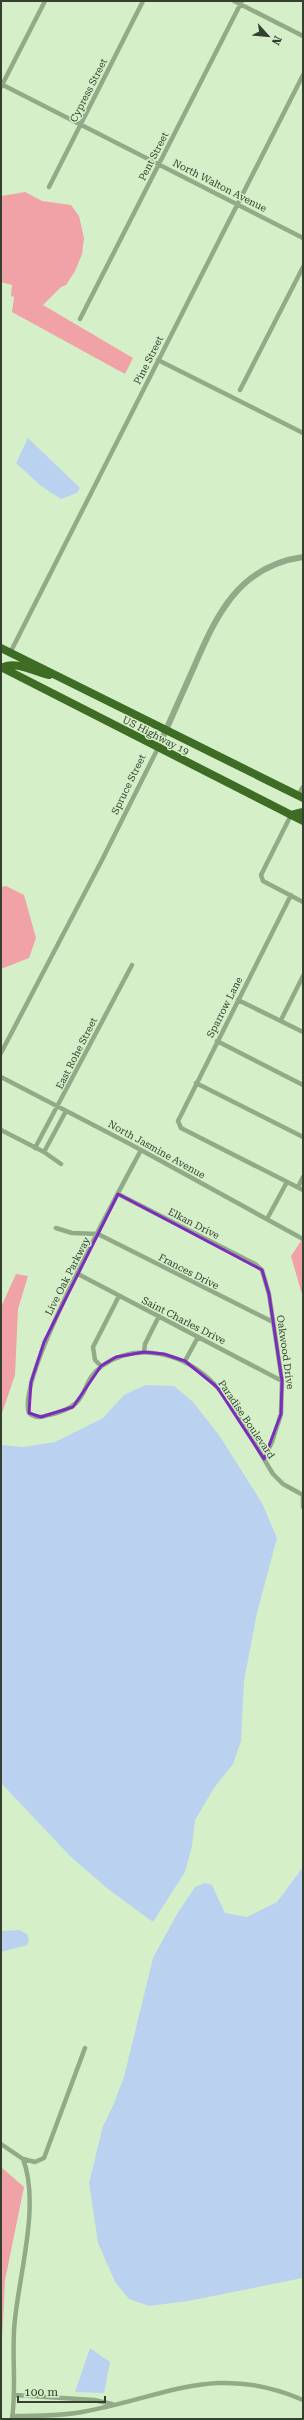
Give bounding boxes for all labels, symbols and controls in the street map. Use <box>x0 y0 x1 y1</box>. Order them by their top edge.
north arrow <box>248 16 288 56</box>
text: N <box>269 34 284 48</box>
street label: Cypress Street <box>68 56 109 124</box>
street label: Pent Street <box>136 130 171 182</box>
street label: North Walton Avenue <box>171 157 269 214</box>
street label: Pine Street <box>132 334 165 386</box>
street label: US Highway 19 <box>121 714 191 757</box>
street label: Spruce Street <box>109 752 148 816</box>
street label: Sparrow Lane <box>204 975 245 1039</box>
street label: East Rohe Street <box>54 1015 99 1091</box>
street label: North Jasmine Avenue <box>106 1118 208 1181</box>
street label: Elkan Drive <box>166 1206 222 1241</box>
street label: Live Oak Parkway <box>43 1235 92 1317</box>
street label: Frances Drive <box>157 1252 221 1292</box>
street label: Saint Charles Drive <box>140 1294 228 1347</box>
street label: Oakwood Drive <box>275 1314 296 1390</box>
street label: Paradise Boulevard <box>216 1378 277 1461</box>
scale bar <box>18 2378 105 2404</box>
text: 100 m <box>24 2385 58 2399</box>

